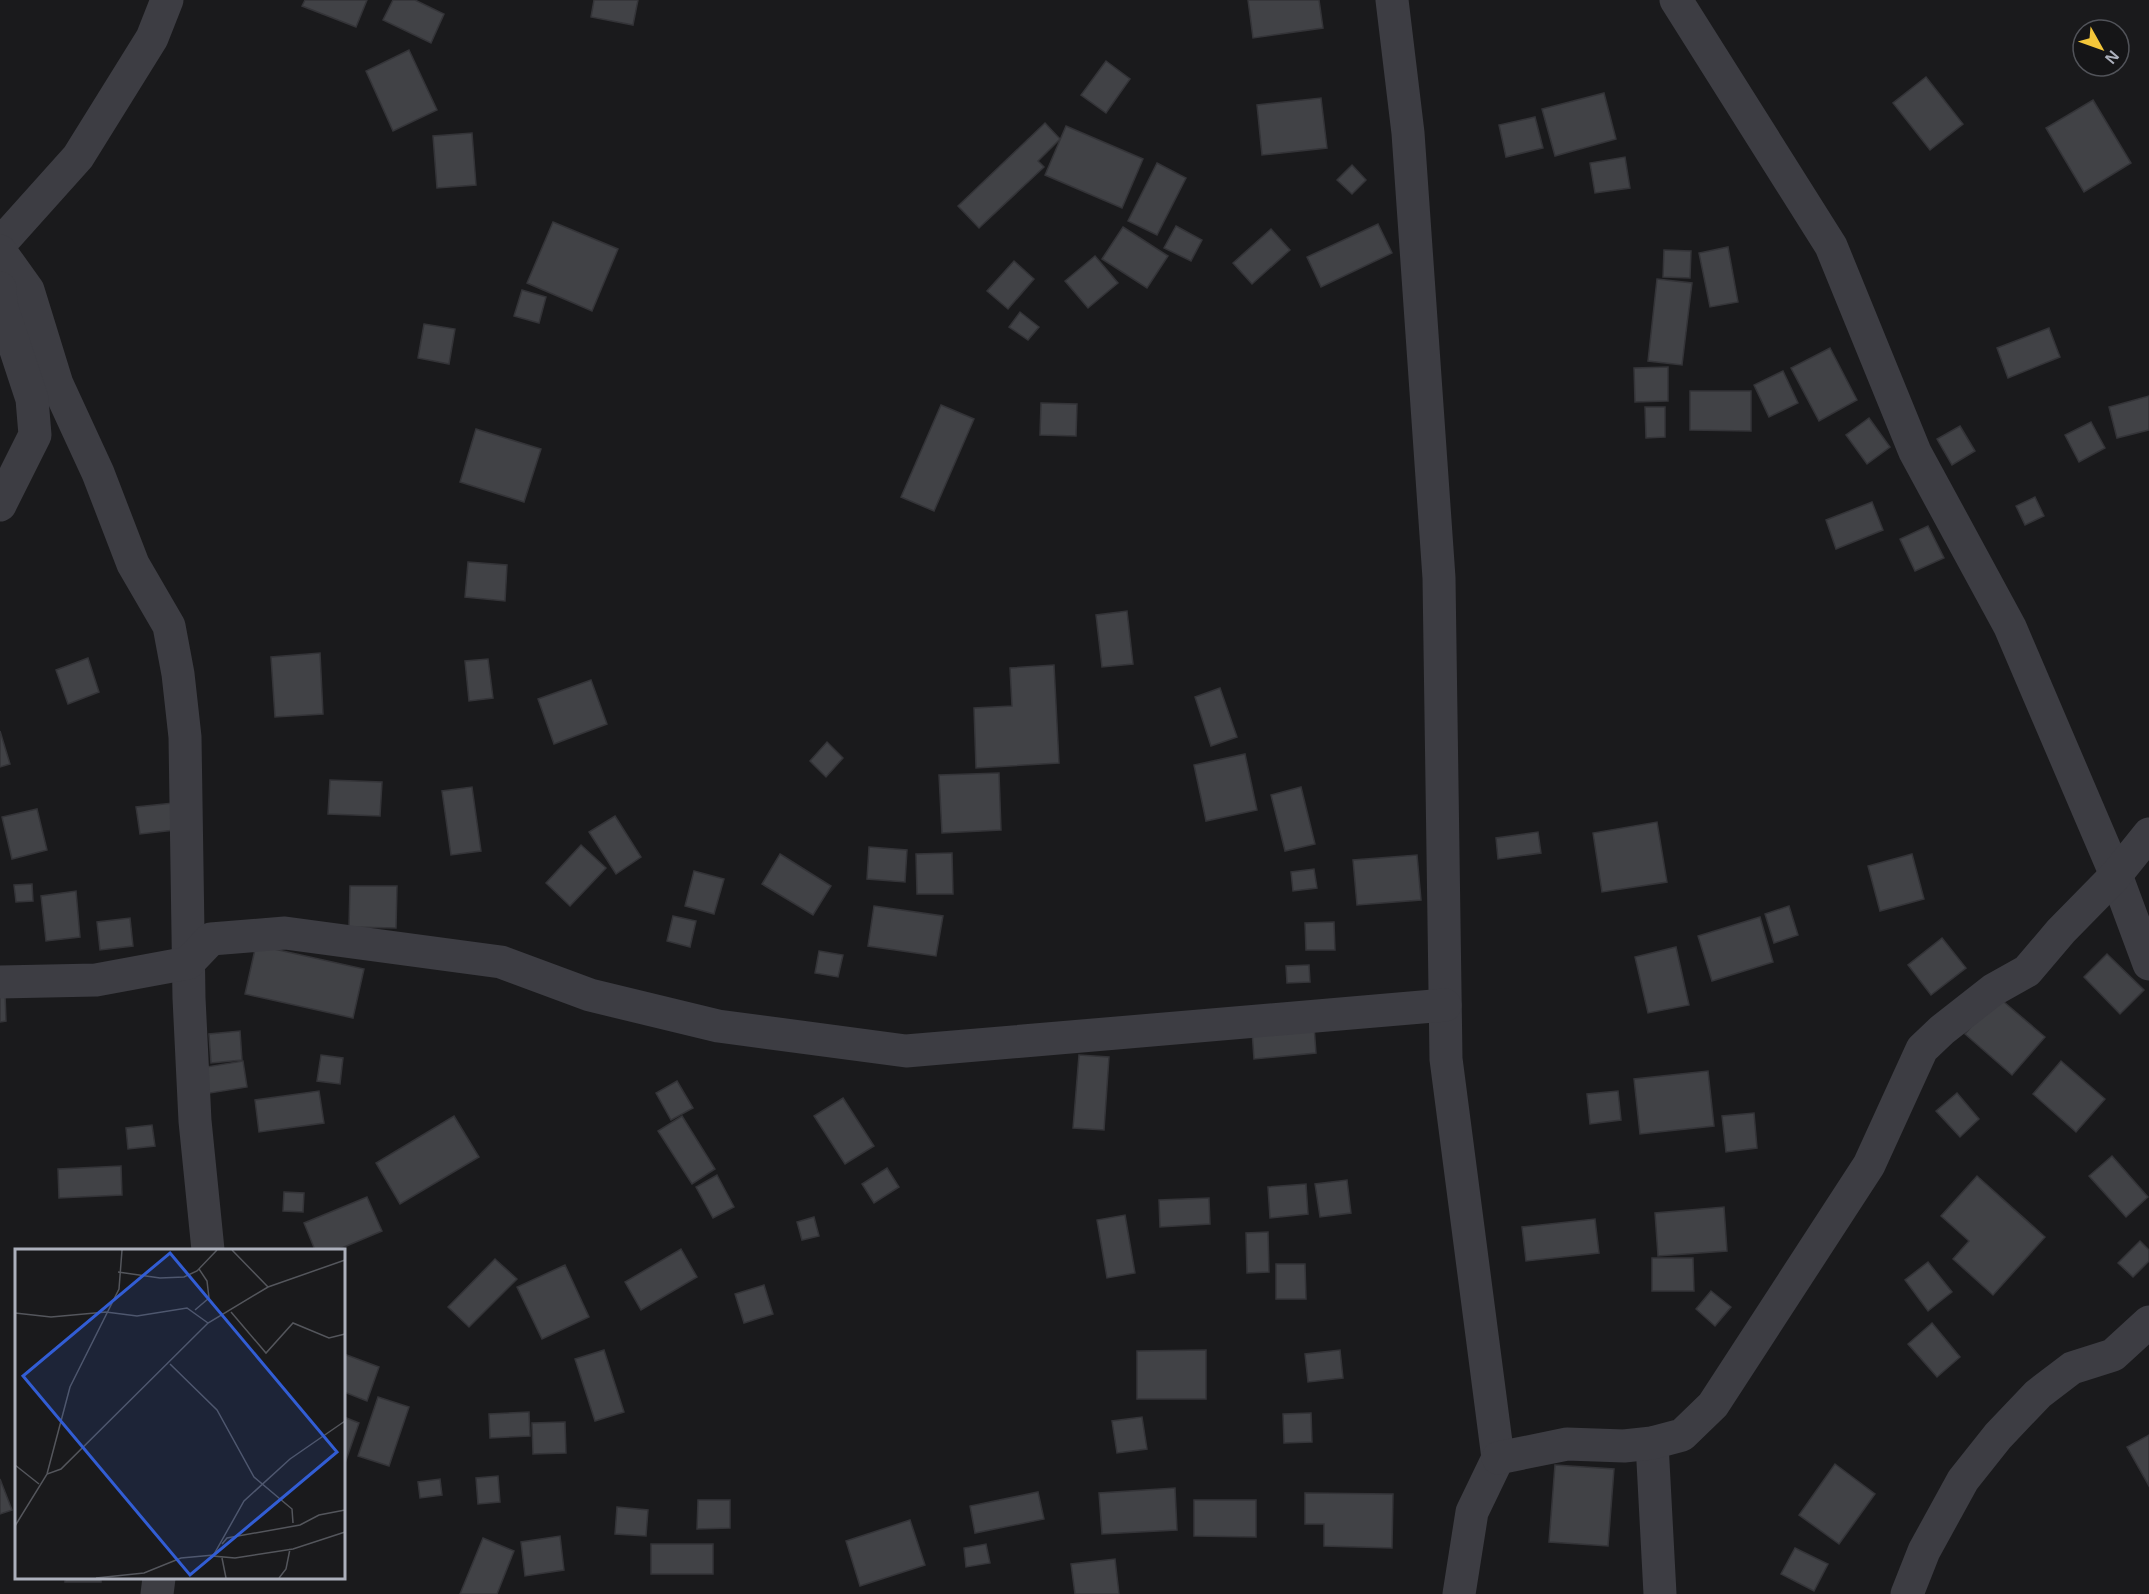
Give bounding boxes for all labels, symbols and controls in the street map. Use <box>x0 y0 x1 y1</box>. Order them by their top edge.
north arrow <box>2071 18 2131 78</box>
text: N <box>2102 47 2122 67</box>
inset map <box>15 1249 345 1579</box>

